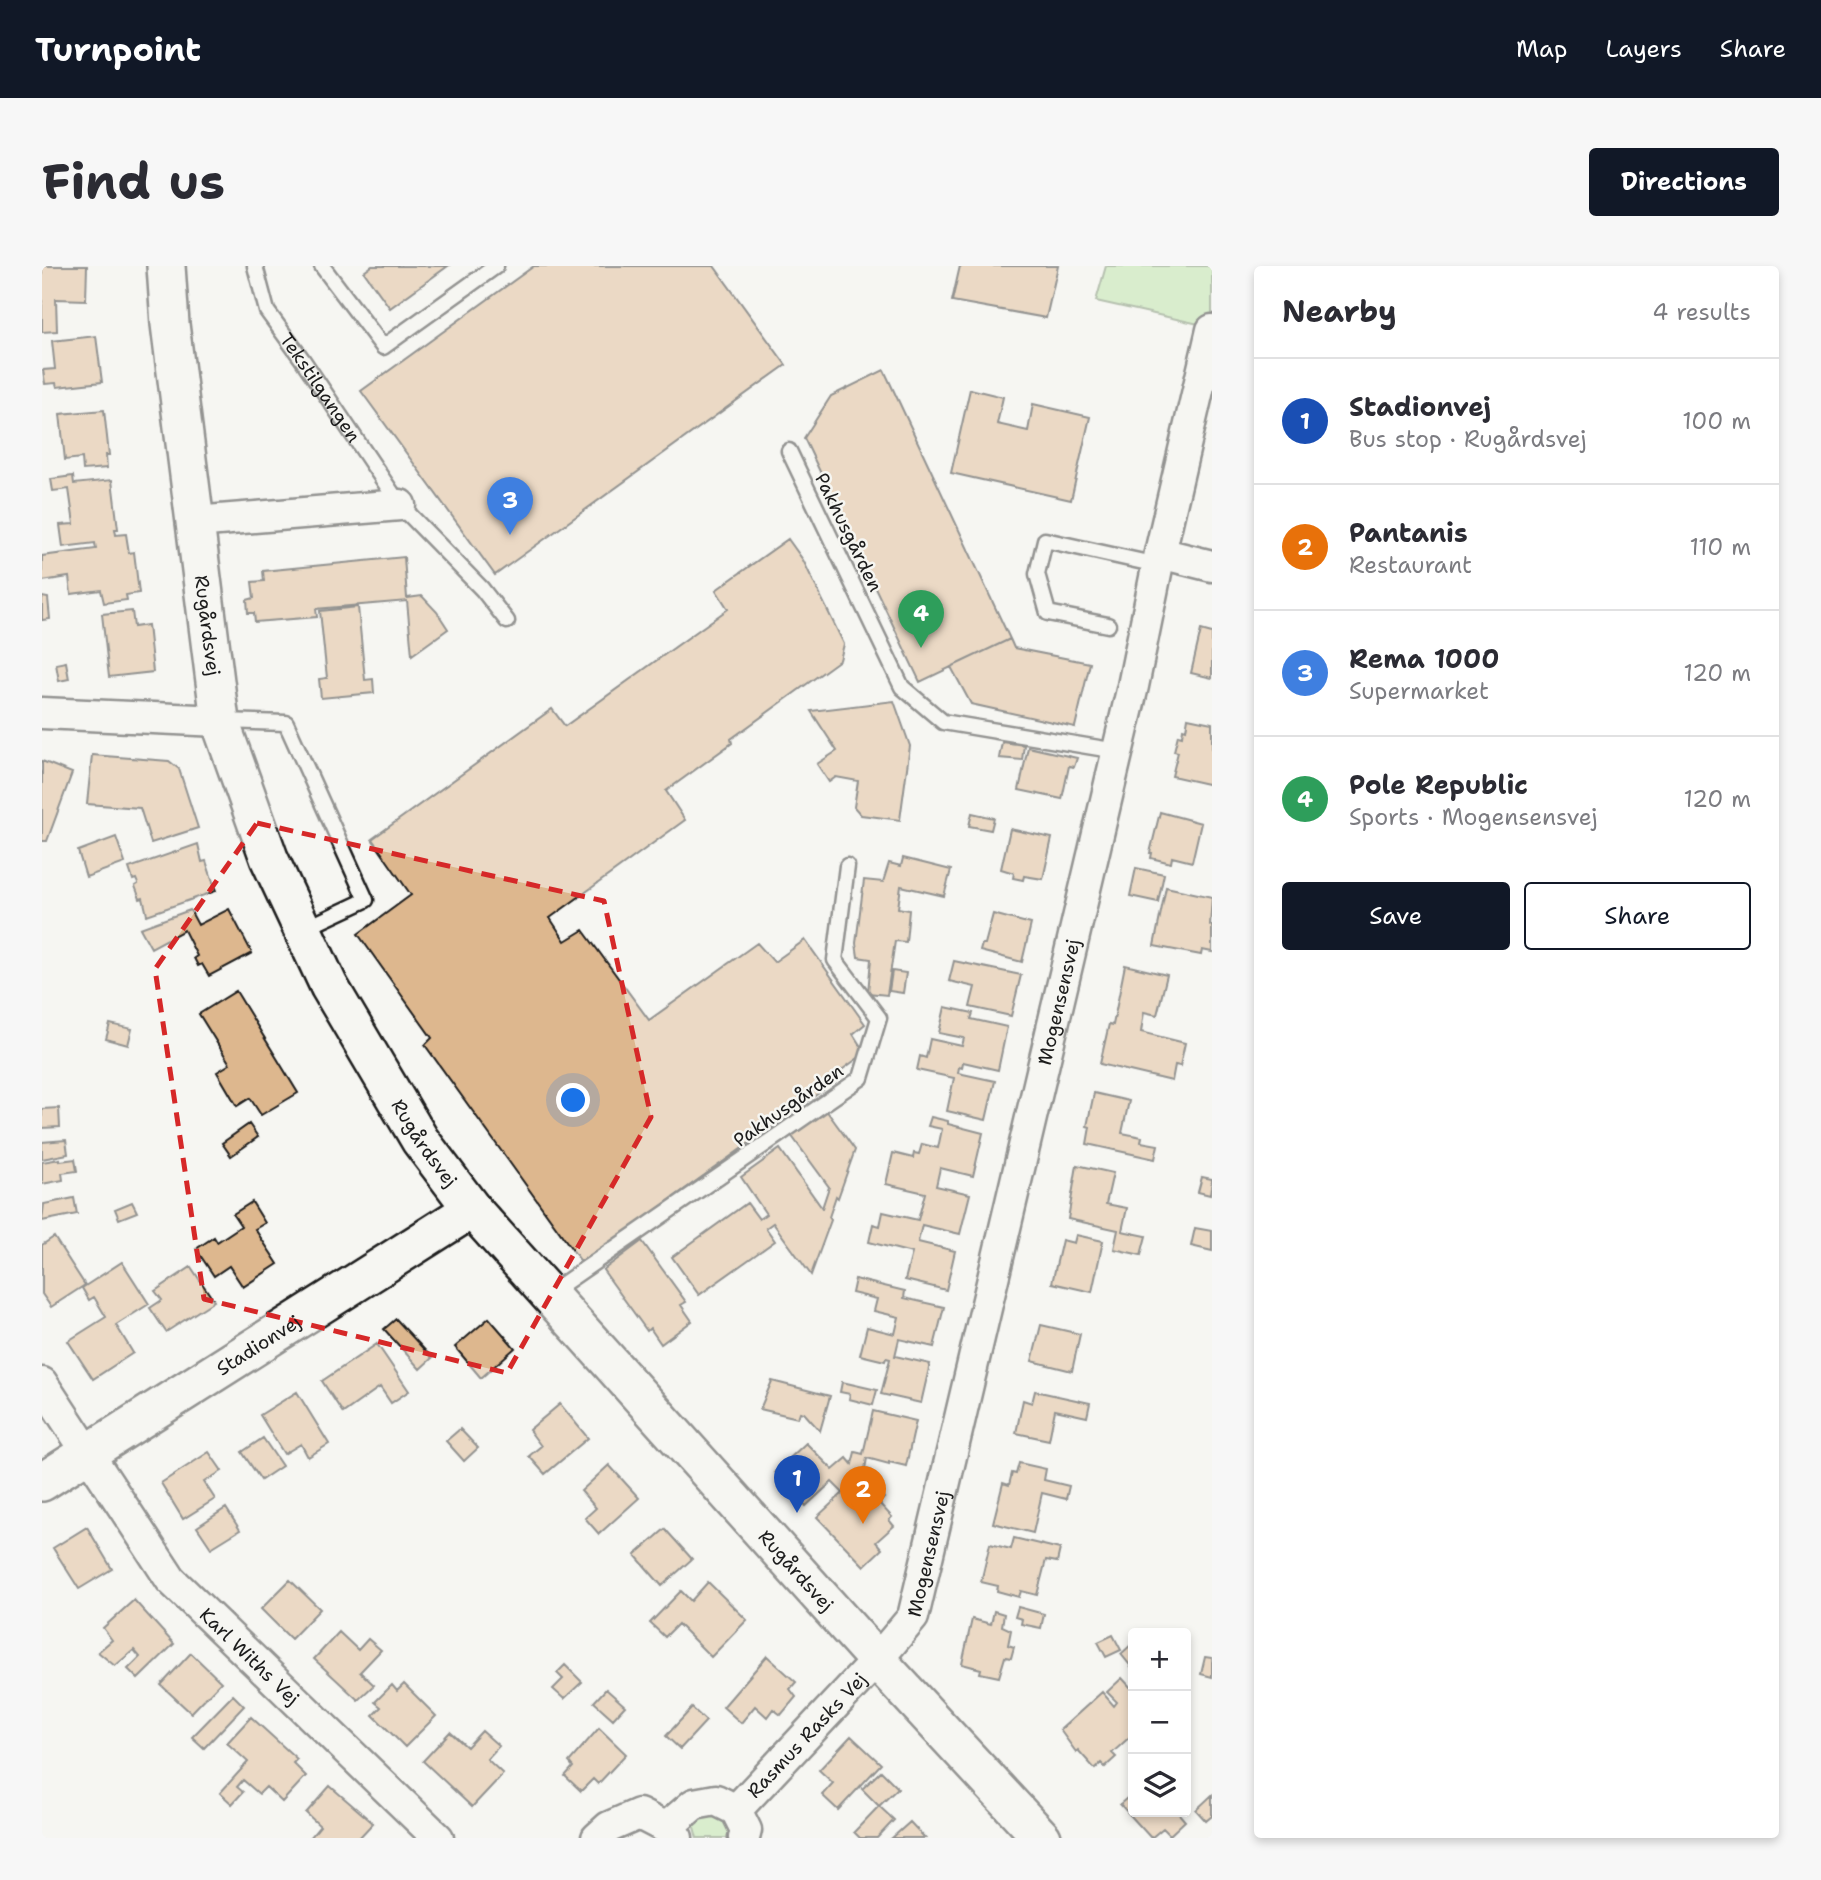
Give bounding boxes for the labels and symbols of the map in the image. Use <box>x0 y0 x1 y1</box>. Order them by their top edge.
street label: Tekstilgangen <box>274 328 366 447</box>
street label: Pakhusgården <box>809 469 888 596</box>
pin: 3 <box>487 477 533 535</box>
street label: Rugårdsvej <box>189 574 226 677</box>
pin: 4 <box>898 590 944 648</box>
street label: Mogensensvej <box>1032 936 1086 1068</box>
street label: Pakhusgården <box>728 1058 848 1153</box>
your location <box>556 1083 590 1117</box>
street label: Rugårdsvej <box>386 1095 463 1192</box>
street label: Stadionvej <box>211 1309 305 1381</box>
pin: 1 <box>774 1455 820 1513</box>
pin: 2 <box>840 1466 886 1524</box>
street label: Mogensensvej <box>901 1488 955 1619</box>
street label: Rugårdsvej <box>753 1525 839 1617</box>
street label: Karl Withs Vej <box>194 1602 305 1711</box>
street label: Rasmus Rasks Vej <box>742 1667 872 1803</box>

